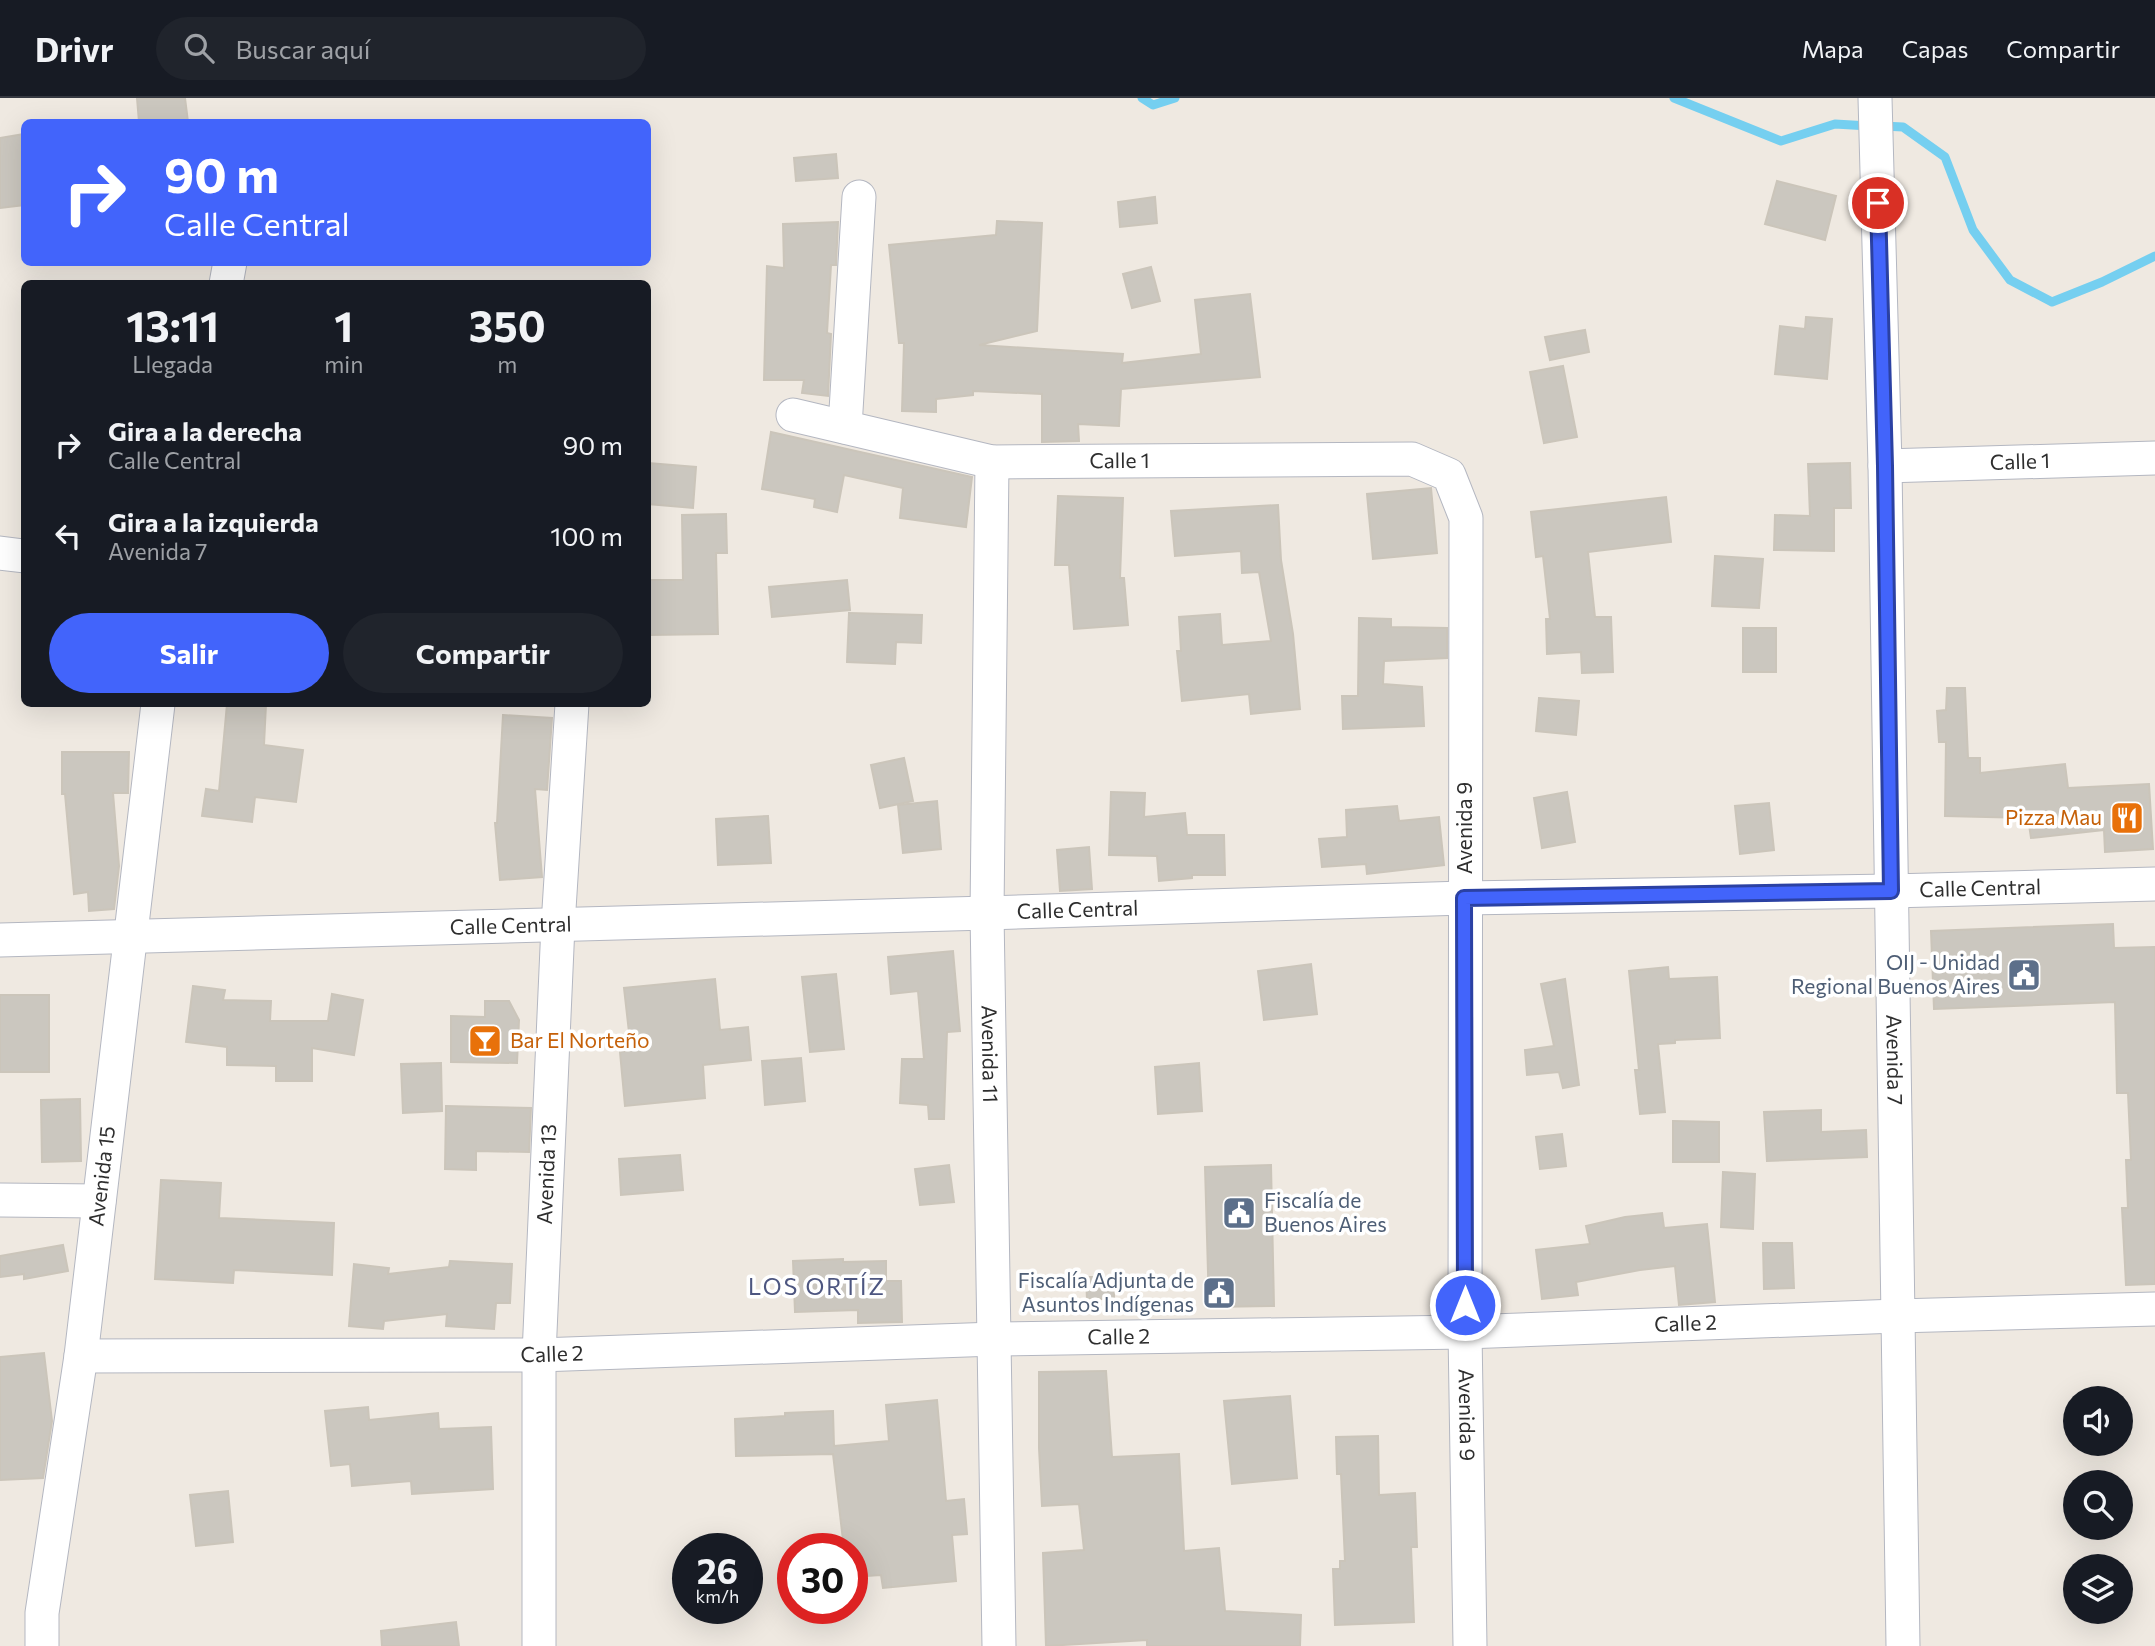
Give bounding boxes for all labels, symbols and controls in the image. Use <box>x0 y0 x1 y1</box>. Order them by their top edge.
search box <box>156 17 646 80</box>
text: Drivr <box>35 28 114 69</box>
icon: search <box>180 29 218 67</box>
text: Buscar aquí <box>236 33 371 64</box>
text: Mapa <box>1802 34 1864 63</box>
text: Capas <box>1902 34 1968 63</box>
text: Compartir <box>2006 34 2120 63</box>
text: 90 m <box>164 143 279 203</box>
icon: right <box>49 147 140 238</box>
pin <box>1848 173 1908 233</box>
icon: arrive <box>1859 184 1897 222</box>
text: Calle Central <box>164 203 350 243</box>
text: 13:11 <box>126 299 219 351</box>
text: 1 <box>334 299 353 351</box>
text: 350 <box>469 299 546 351</box>
text: Llegada <box>132 350 213 378</box>
text: min <box>324 350 363 378</box>
text: m <box>497 350 517 378</box>
text: Gira a la derecha <box>108 415 302 446</box>
icon: right <box>49 426 87 464</box>
text: 90 m <box>563 429 623 460</box>
text: Calle Central <box>108 446 241 474</box>
street label: Calle 1 <box>1089 447 1150 472</box>
street label: Calle 1 <box>1989 447 2050 474</box>
text: Gira a la izquierda <box>108 506 319 537</box>
icon: left <box>49 517 87 555</box>
text: 100 m <box>550 520 623 551</box>
text: Avenida 7 <box>108 537 207 565</box>
button: Salir <box>49 613 329 693</box>
button: Compartir <box>343 613 623 693</box>
street label: Avenida 9 <box>1451 782 1476 874</box>
restaurant icon: Pizza Mau <box>2108 799 2146 837</box>
place label: Pizza Mau <box>2005 804 2102 829</box>
street label: Calle Central <box>1919 873 2041 901</box>
street label: Calle Central <box>1016 894 1139 923</box>
street label: Calle Central <box>450 910 572 939</box>
place label: OIJ - Unidad Regional Buenos Aires <box>1791 949 2000 998</box>
public building icon: OIJ - Unidad Regional Buenos Aires <box>2005 956 2043 994</box>
street label: Avenida 11 <box>978 1005 1004 1103</box>
street label: Avenida 7 <box>1882 1014 1909 1105</box>
bar icon: Bar El Norteño <box>466 1022 504 1060</box>
place label: Bar El Norteño <box>510 1027 650 1052</box>
street label: Avenida 13 <box>531 1123 560 1225</box>
street label: Avenida 15 <box>82 1124 119 1228</box>
place label: Fiscalía de Buenos Aires <box>1264 1187 1387 1236</box>
public building icon: Fiscalía de Buenos Aires <box>1220 1194 1258 1232</box>
place label: Fiscalía Adjunta de Asuntos Indígenas <box>1018 1267 1194 1316</box>
position arrow <box>1428 1268 1502 1342</box>
district label: LOS ORTÍZ <box>748 1272 886 1300</box>
public building icon: Fiscalía Adjunta de Asuntos Indígenas <box>1200 1274 1238 1312</box>
street label: Calle 2 <box>1654 1309 1717 1336</box>
street label: Calle 2 <box>1087 1323 1150 1349</box>
street label: Calle 2 <box>521 1339 584 1366</box>
street label: Avenida 9 <box>1455 1368 1481 1461</box>
map controls <box>2063 1386 2133 1624</box>
button: sound <box>2063 1386 2133 1456</box>
button: search <box>2063 1470 2133 1540</box>
speed limit sign: 30 <box>777 1533 868 1624</box>
text: 26 <box>697 1548 738 1591</box>
button: layers <box>2063 1554 2133 1624</box>
text: km/h <box>696 1585 739 1607</box>

